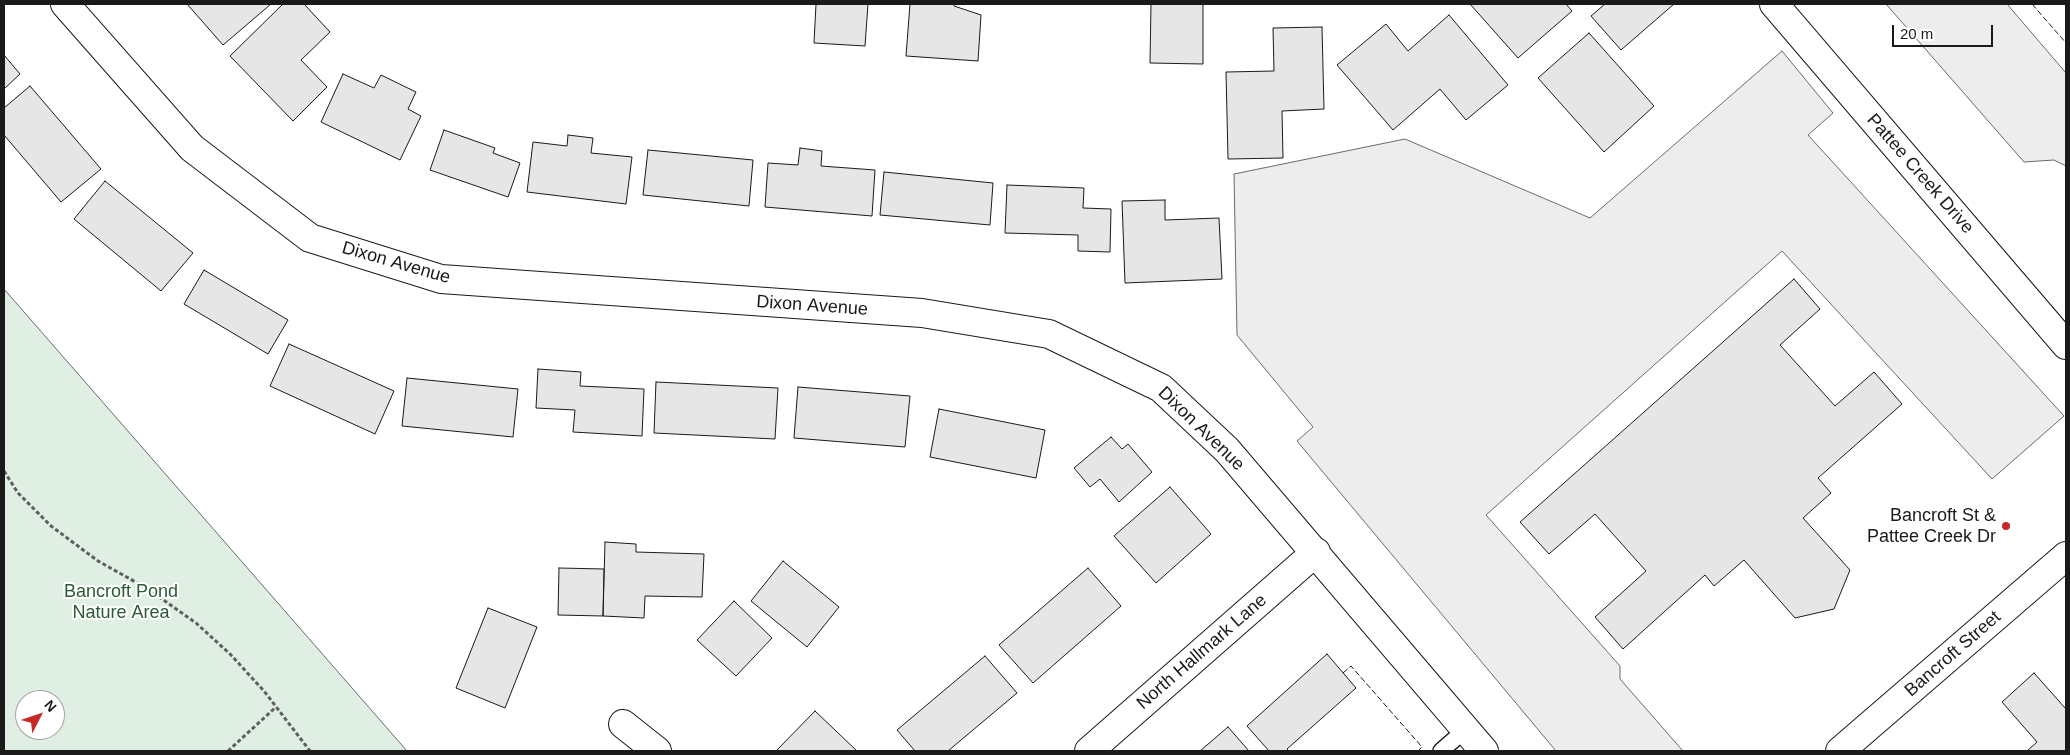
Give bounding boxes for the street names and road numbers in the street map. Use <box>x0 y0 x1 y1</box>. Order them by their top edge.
street label: Pattee Creek Drive <box>1862 110 1978 238</box>
street label: Dixon Avenue <box>339 237 453 289</box>
street label: Dixon Avenue <box>756 291 868 321</box>
street label: Dixon Avenue <box>1153 382 1249 476</box>
street label: North Hallmark Lane <box>1133 590 1271 714</box>
street label: Bancroft Street <box>1901 606 2005 702</box>

